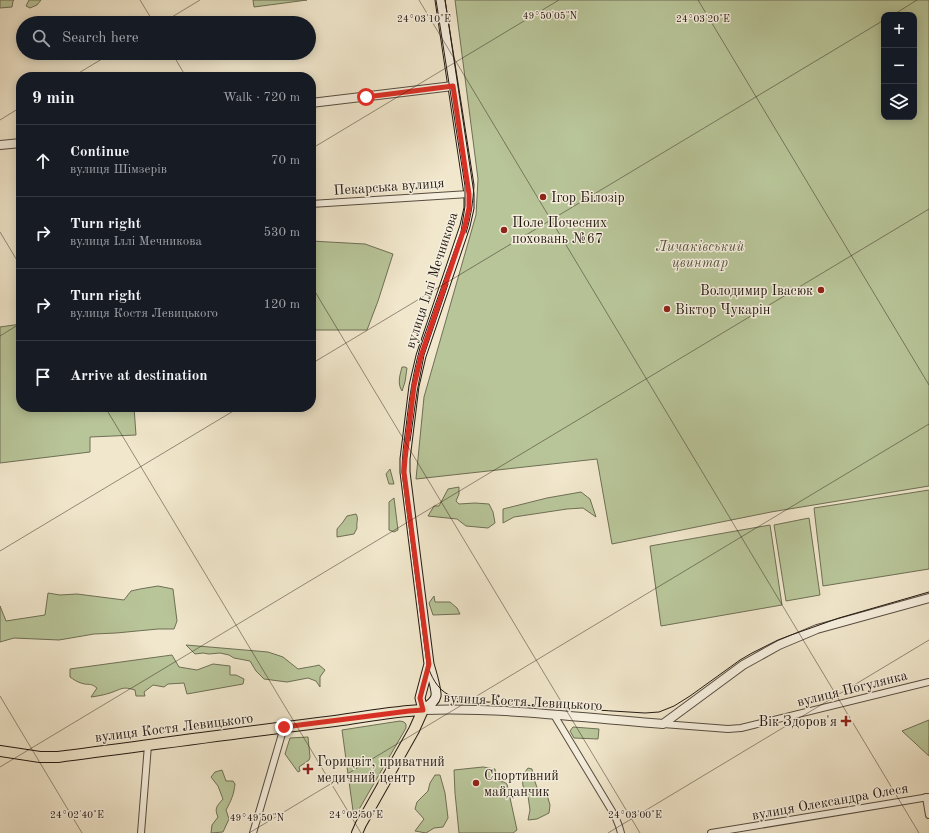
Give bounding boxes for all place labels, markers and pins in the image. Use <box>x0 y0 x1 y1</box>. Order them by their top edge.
place label: Ігор Білозір <box>551 191 625 205</box>
marker: Ігор Білозір <box>538 192 548 202</box>
place label: Поле Почесних поховань №67 <box>512 216 607 246</box>
marker: Поле Почесних поховань №67 <box>499 225 509 235</box>
place label: Володимир Івасюк <box>700 284 813 298</box>
marker: Володимир Івасюк <box>816 285 826 295</box>
place label: Віктор Чукарін <box>675 303 771 317</box>
marker: Віктор Чукарін <box>662 304 672 314</box>
place label: Вік Здоров'я <box>759 715 837 729</box>
marker: Вік Здоров'я <box>840 715 852 727</box>
place label: Горицвіт, приватний медичний центр <box>317 755 445 785</box>
marker: Горицвіт, приватний медичний центр <box>302 763 314 775</box>
place label: Спортивний майданчик <box>484 769 559 799</box>
marker: Спортивний майданчик <box>471 778 481 788</box>

